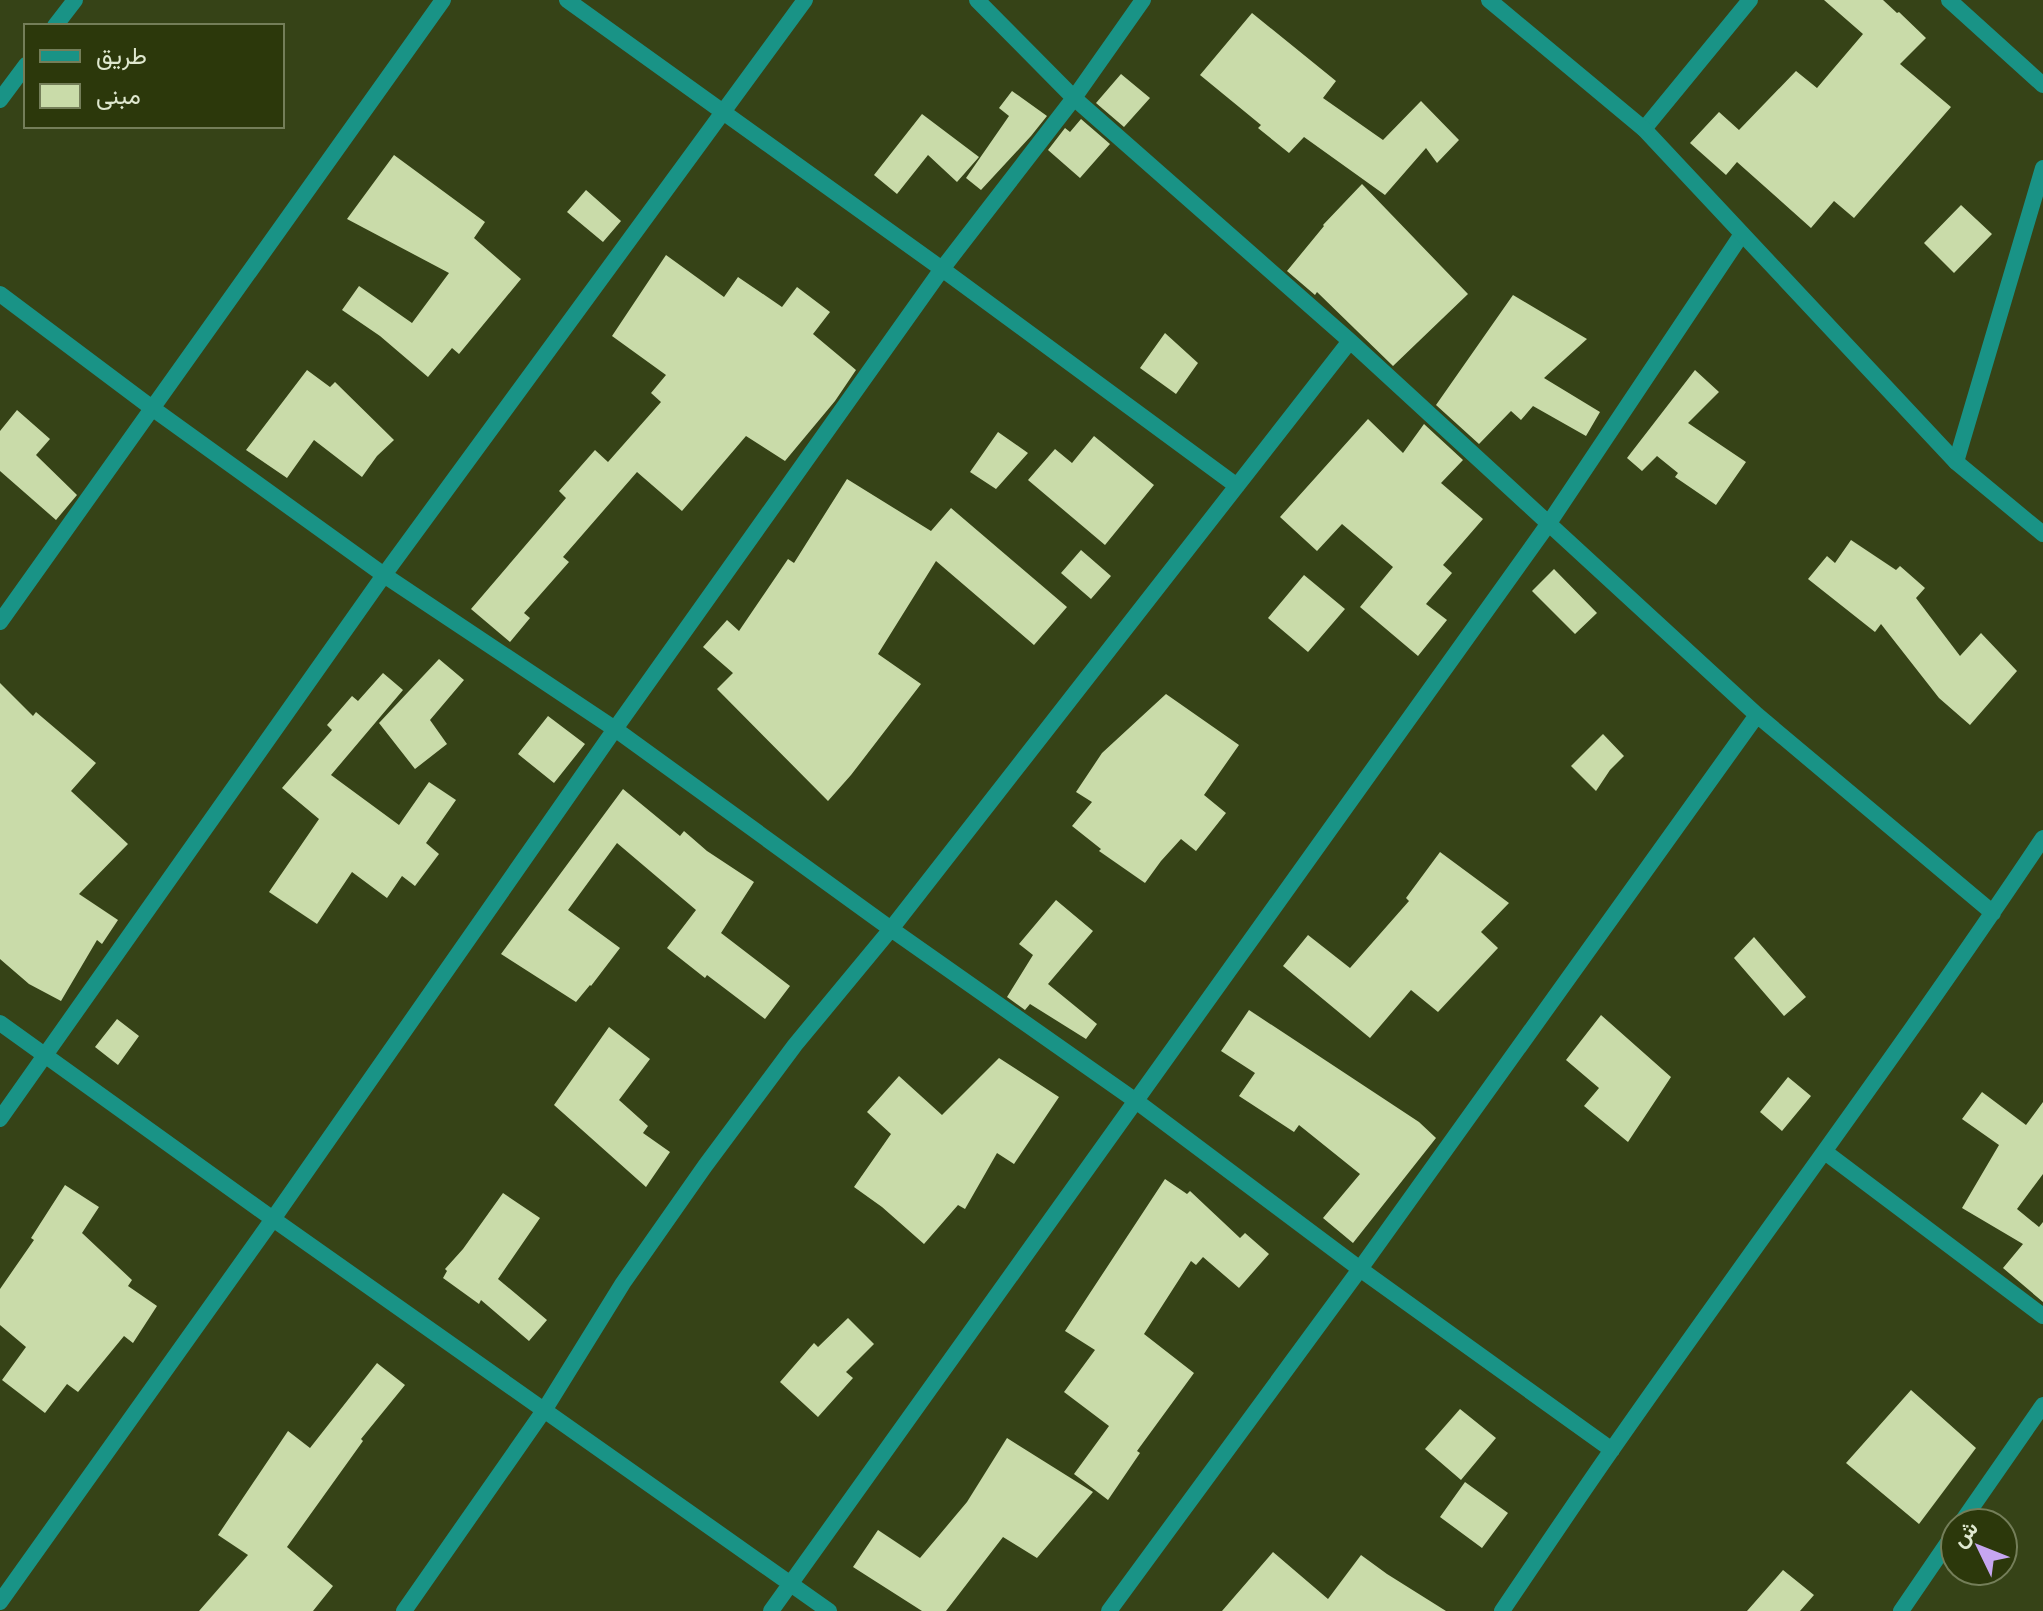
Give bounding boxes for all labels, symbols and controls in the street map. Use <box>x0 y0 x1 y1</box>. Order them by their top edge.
legend <box>24 24 284 128</box>
text: طريق <box>96 40 147 71</box>
text: مبنى <box>96 80 141 110</box>
north arrow <box>1939 1507 2019 1587</box>
text: ش <box>1945 1514 1984 1553</box>

